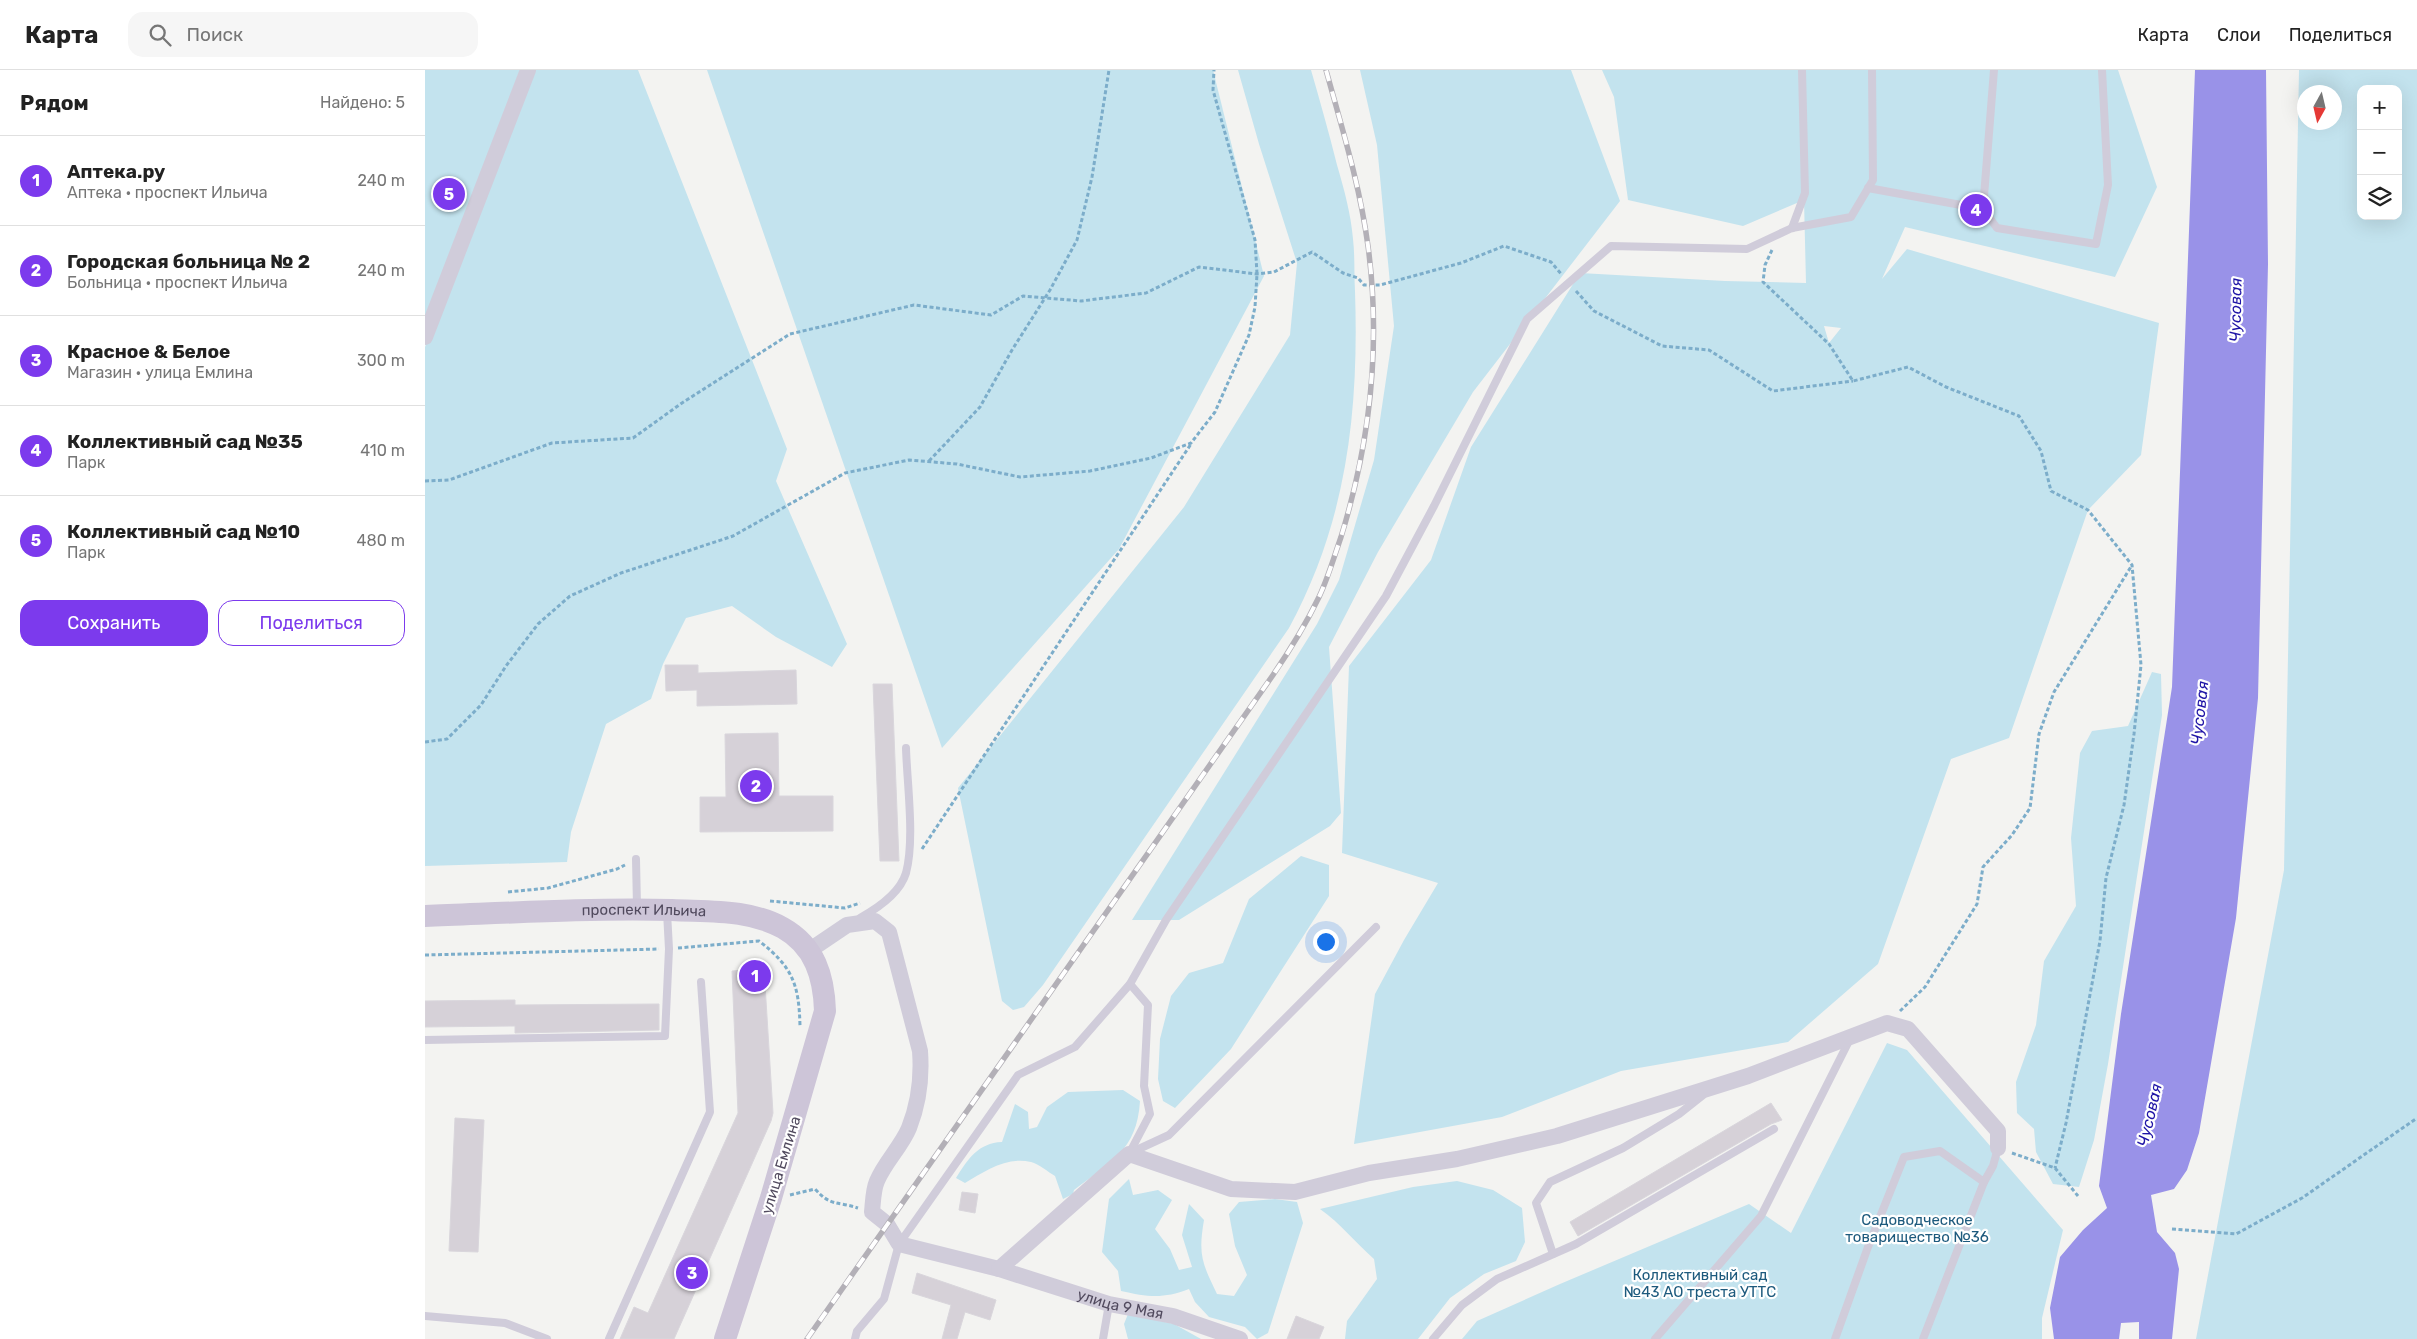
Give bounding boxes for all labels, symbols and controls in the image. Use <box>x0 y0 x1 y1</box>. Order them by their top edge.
search box <box>128 12 478 57</box>
text: Карта <box>25 21 98 49</box>
icon: search <box>146 21 174 49</box>
text: Поиск <box>186 23 243 46</box>
text: Карта <box>2138 24 2189 46</box>
text: Слои <box>2217 24 2261 46</box>
text: Поделиться <box>2289 24 2392 46</box>
north arrow <box>2297 85 2342 130</box>
map controls <box>2357 85 2402 220</box>
button: + <box>2357 85 2402 130</box>
text: Рядом <box>20 90 89 115</box>
text: Найдено: 5 <box>320 93 405 112</box>
button: − <box>2357 130 2402 175</box>
text: Аптека.ру <box>67 160 165 183</box>
text: 1 <box>32 171 40 190</box>
text: 240 m <box>358 171 405 190</box>
pin: 5 <box>433 175 465 213</box>
button: layers <box>2357 175 2402 220</box>
text: Аптека · проспект Ильича <box>67 183 268 202</box>
pin: 4 <box>1960 191 1992 229</box>
text: Городская больница № 2 <box>67 250 310 273</box>
text: 2 <box>31 261 41 280</box>
text: 240 m <box>358 261 405 280</box>
text: Больница · проспект Ильича <box>67 273 288 292</box>
water label: Чусовая <box>2225 277 2246 342</box>
text: Красное & Белое <box>67 340 230 363</box>
text: 3 <box>31 351 41 370</box>
text: 300 m <box>357 351 405 370</box>
text: Магазин · улица Емлина <box>67 363 253 382</box>
text: Коллективный сад №35 <box>67 430 303 453</box>
text: 4 <box>31 441 41 460</box>
text: 410 m <box>360 441 405 460</box>
text: Парк <box>67 453 105 472</box>
text: Коллективный сад №10 <box>67 520 300 543</box>
text: 5 <box>31 531 41 550</box>
text: 480 m <box>357 531 405 550</box>
text: Парк <box>67 543 105 562</box>
button: Сохранить <box>20 600 208 646</box>
button: Поделиться <box>218 600 405 646</box>
water label: Чусовая <box>2187 680 2212 746</box>
pin: 2 <box>740 767 772 805</box>
street label: проспект Ильича <box>581 901 706 920</box>
your location <box>1313 929 1339 955</box>
pin: 1 <box>739 957 771 995</box>
water label: Чусовая <box>2133 1081 2166 1149</box>
street label: улица Емлина <box>758 1114 804 1216</box>
park label: Садоводческое товарищество №36 <box>1845 1211 1989 1246</box>
pin: 3 <box>676 1254 708 1292</box>
park label: Коллективный сад №43 АО треста УТТС <box>1624 1266 1776 1301</box>
street label: улица 9 Мая <box>1075 1286 1165 1323</box>

